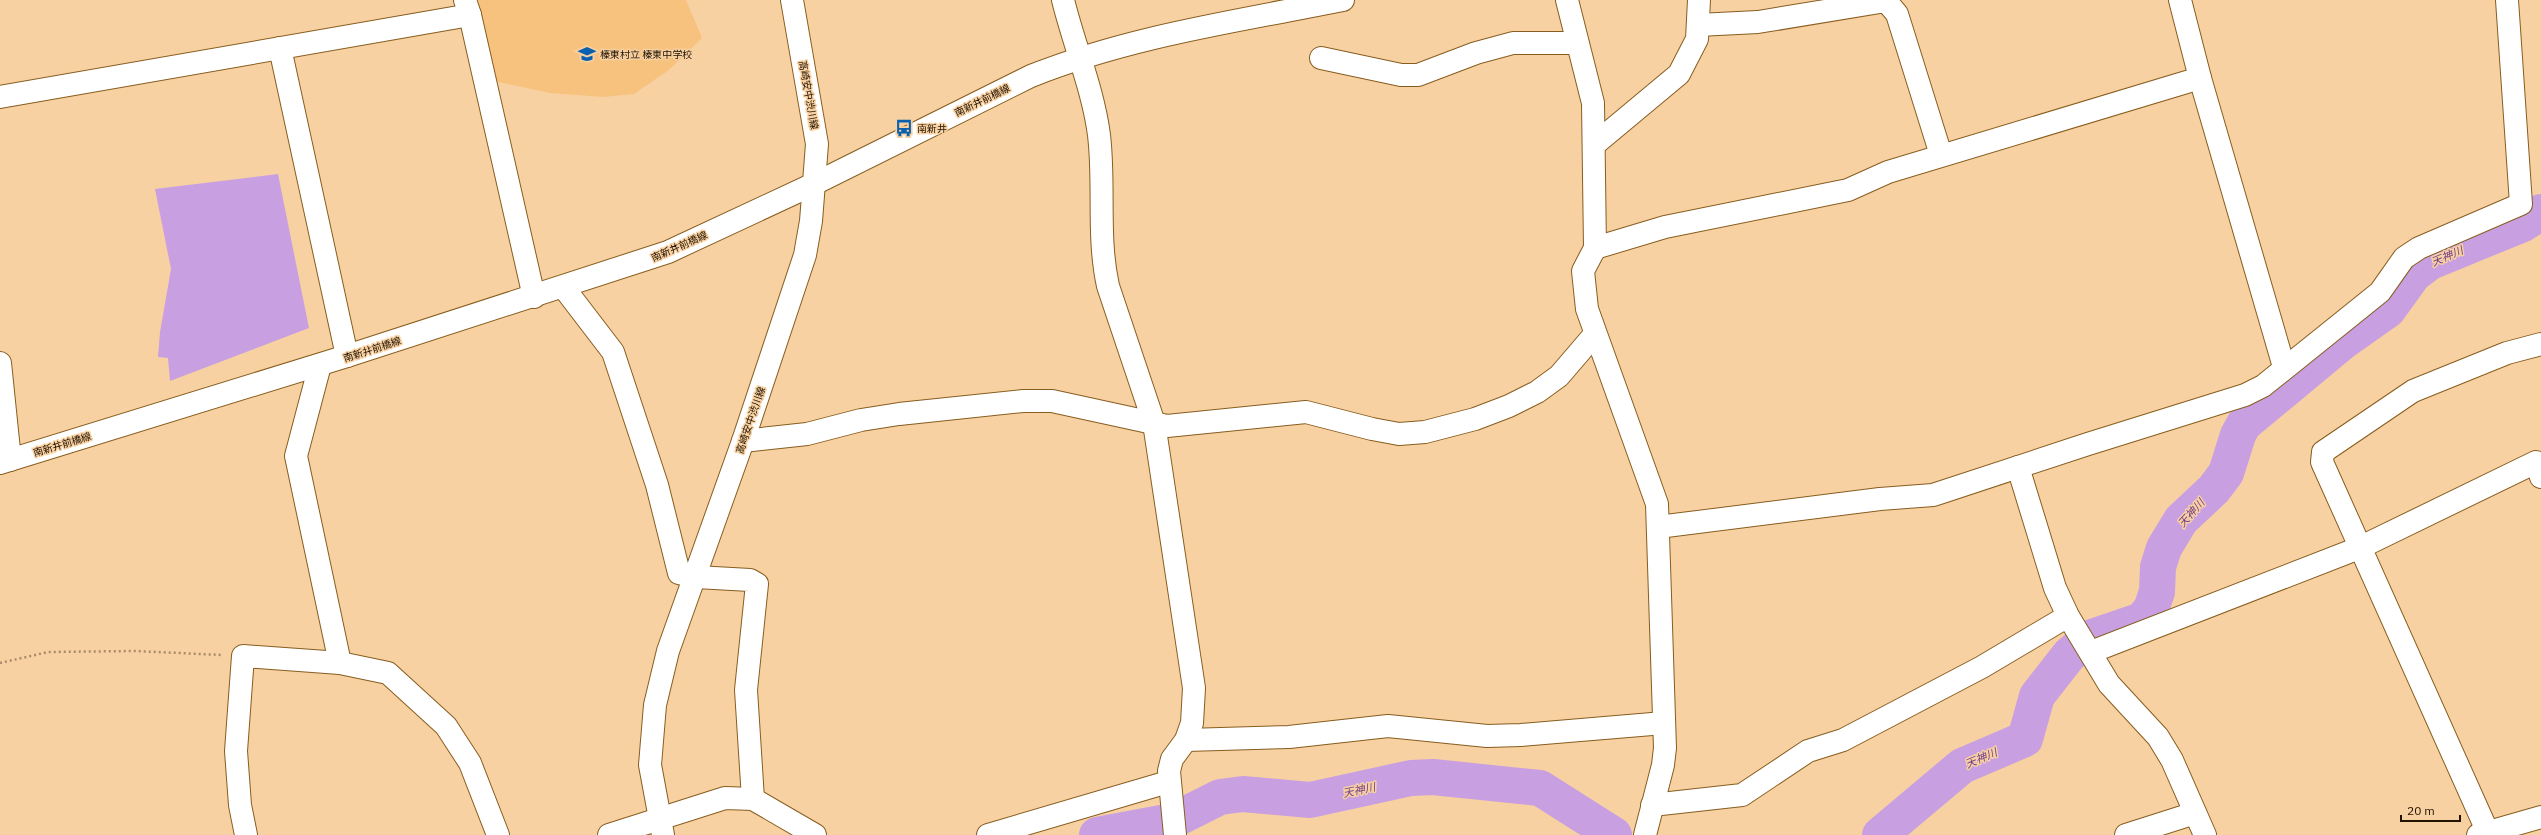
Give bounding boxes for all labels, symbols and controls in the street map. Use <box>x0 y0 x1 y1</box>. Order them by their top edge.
school or university icon: 榛東村立 榛東中学校 <box>577 44 597 64</box>
place label: 榛東村立 榛東中学校 <box>600 48 692 61</box>
street label: 高崎安中渋川線 <box>796 59 821 131</box>
street label: 南新井前橋線 <box>952 81 1012 119</box>
bus stop icon: 南新井 <box>894 118 914 138</box>
place label: 南新井 <box>917 122 947 135</box>
street label: 南新井前橋線 <box>649 228 709 265</box>
water label: 天神川 <box>2429 243 2466 269</box>
street label: 南新井前橋線 <box>342 334 403 365</box>
street label: 高崎安中渋川線 <box>733 385 768 455</box>
street label: 南新井前橋線 <box>32 429 93 459</box>
water label: 天神川 <box>2175 495 2208 530</box>
water label: 天神川 <box>1963 745 2000 771</box>
water label: 天神川 <box>1341 780 1378 800</box>
scale bar <box>2401 797 2460 823</box>
text: 20 m <box>2407 803 2435 818</box>

